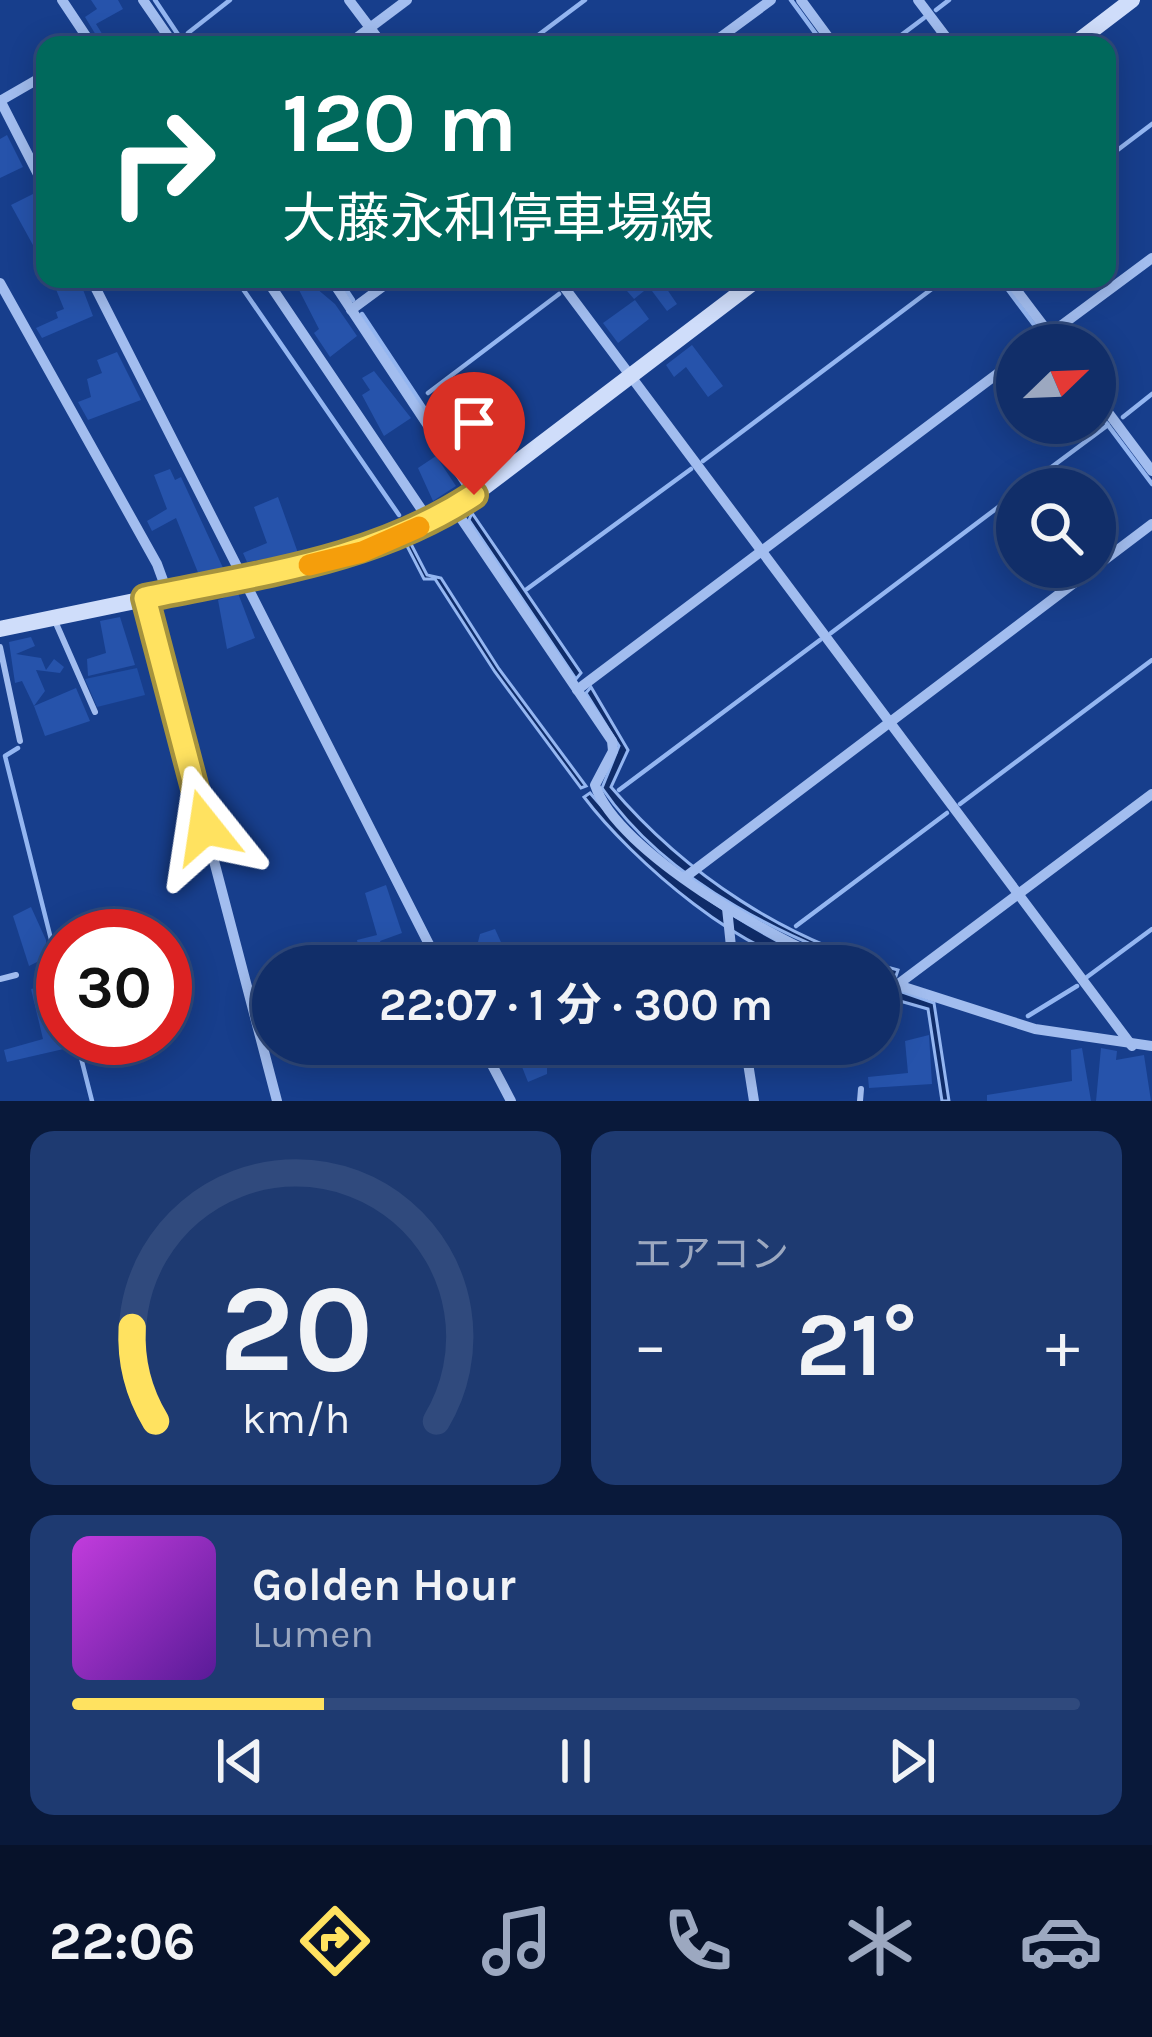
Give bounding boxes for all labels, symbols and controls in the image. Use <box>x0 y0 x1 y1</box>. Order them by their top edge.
text: 120 m <box>282 74 517 172</box>
icon: right <box>84 84 240 240</box>
text: 大藤永和停車場線 <box>282 187 714 251</box>
north arrow <box>996 324 1116 444</box>
map controls <box>996 324 1116 588</box>
pin <box>423 372 525 495</box>
icon: arrive <box>441 390 507 456</box>
button: search <box>996 468 1116 588</box>
position arrow <box>142 764 268 890</box>
speed limit sign: 30 <box>36 909 192 1065</box>
text: 22:07 · 1 分 · 300 m <box>379 979 773 1031</box>
text: エアコン <box>633 1231 789 1277</box>
text: 20 <box>218 1256 373 1401</box>
text: 21° <box>796 1292 917 1398</box>
text: − <box>633 1306 668 1384</box>
text: + <box>1045 1306 1080 1384</box>
text: km/h <box>241 1394 350 1444</box>
text: Golden Hour <box>252 1559 516 1611</box>
text: Lumen <box>252 1611 374 1657</box>
icon: previous <box>207 1728 273 1794</box>
icon: pause <box>543 1728 609 1794</box>
icon: next <box>879 1728 945 1794</box>
icon: directions <box>293 1899 377 1983</box>
icon: music <box>475 1899 559 1983</box>
icon: phone <box>656 1899 740 1983</box>
icon: climate <box>838 1899 922 1983</box>
icon: car <box>1019 1899 1103 1983</box>
text: 22:06 <box>49 1909 196 1973</box>

